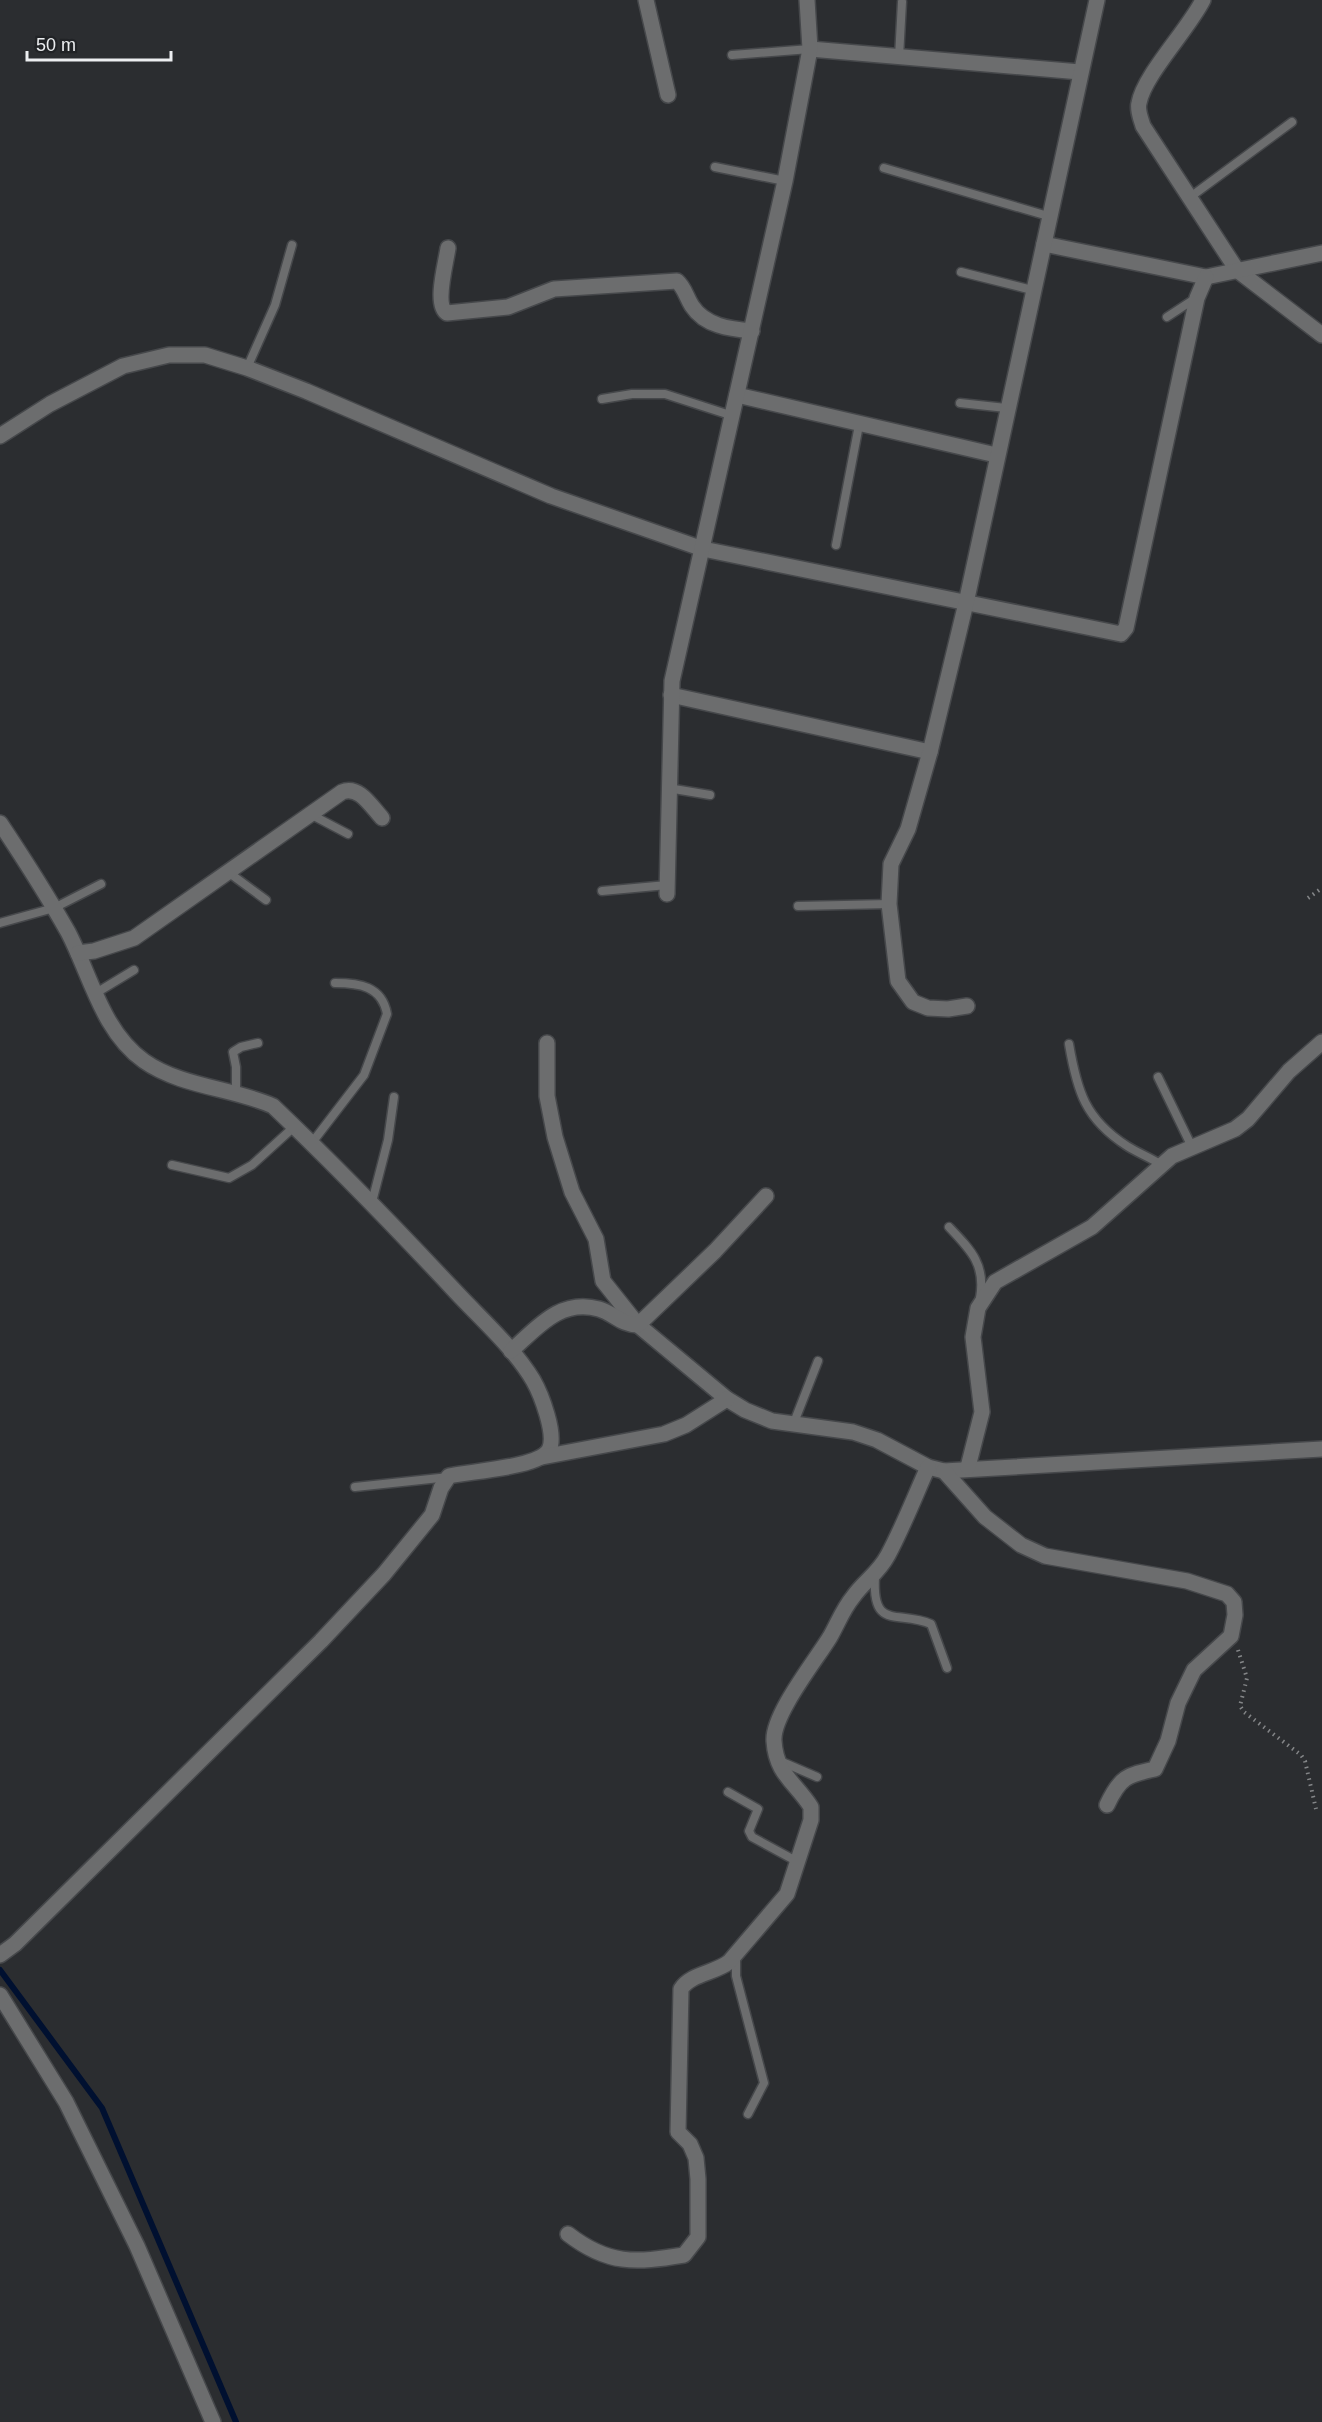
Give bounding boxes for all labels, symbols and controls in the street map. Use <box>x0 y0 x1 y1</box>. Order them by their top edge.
scale bar <box>27 24 171 62</box>
text: 50 m <box>36 35 76 55</box>

